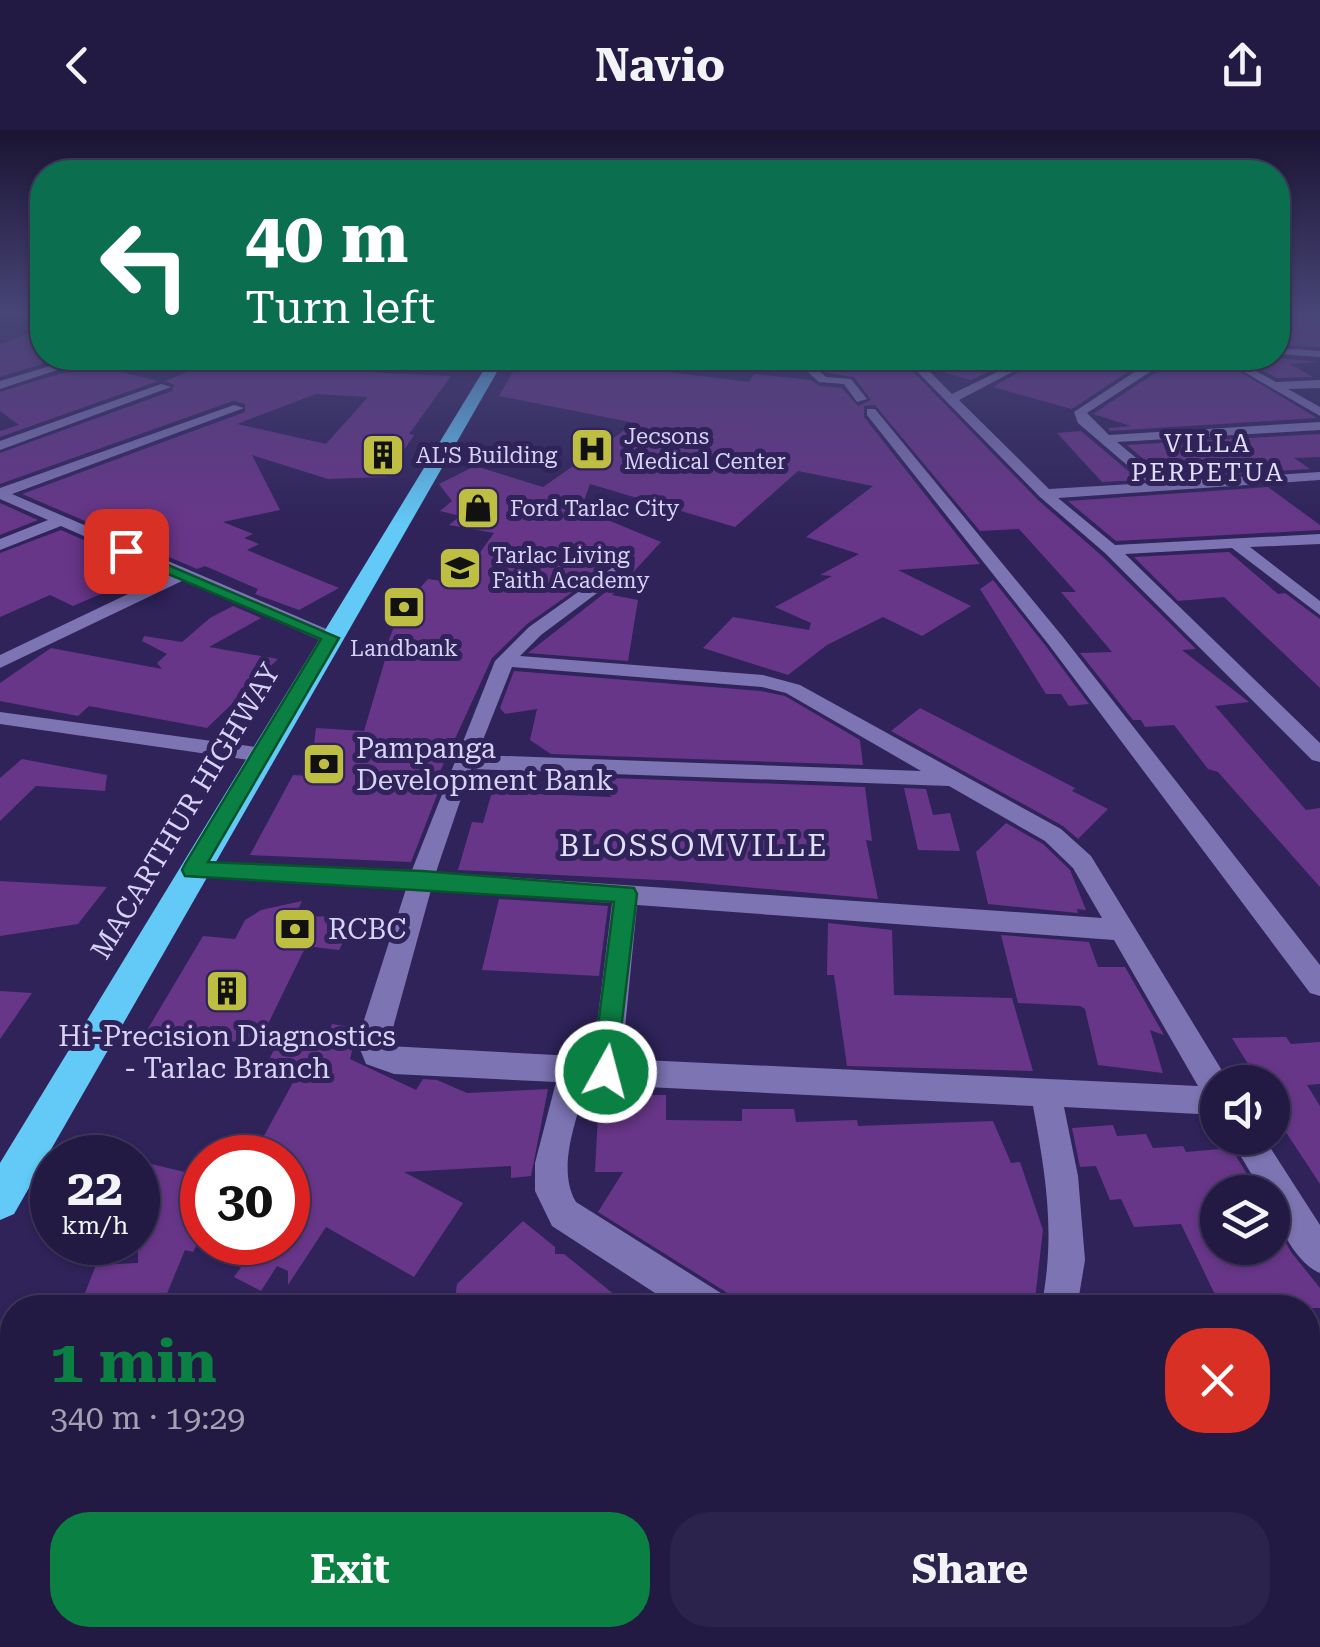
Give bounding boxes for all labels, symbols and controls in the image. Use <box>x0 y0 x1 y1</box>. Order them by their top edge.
icon: back <box>50 38 105 93</box>
icon: share <box>1215 38 1270 93</box>
text: Navio <box>595 39 725 92</box>
text: 40 m <box>245 197 409 279</box>
icon: left <box>80 200 210 330</box>
text: Turn left <box>245 281 435 334</box>
place label: Jecsons Medical Center <box>624 424 786 474</box>
hospital icon: Jecsons Medical Center <box>569 426 615 472</box>
district label: VILLA PERPETUA <box>1131 429 1285 487</box>
building icon: AL'S Building <box>360 432 406 478</box>
place label: AL'S Building <box>416 443 558 468</box>
shop icon: Ford Tarlac City <box>455 485 501 531</box>
place label: Ford Tarlac City <box>510 496 679 521</box>
pin <box>84 509 169 594</box>
icon: arrive <box>99 524 154 579</box>
place label: Tarlac Living Faith Academy <box>492 543 649 593</box>
school or university icon: Tarlac Living Faith Academy <box>437 545 483 591</box>
bank icon: Landbank <box>381 584 427 630</box>
place label: Landbank <box>350 636 458 661</box>
street label: MACARTHUR HIGHWAY <box>84 658 287 965</box>
place label: Pampanga Development Bank <box>356 732 614 797</box>
bank icon: Pampanga Development Bank <box>301 741 347 787</box>
district label: BLOSSOMVILLE <box>559 828 829 863</box>
bank icon: RCBC <box>272 906 318 952</box>
place label: RCBC <box>328 913 406 946</box>
building icon: Hi-Precision Diagnostics - Tarlac Branch <box>204 968 250 1014</box>
place label: Hi-Precision Diagnostics - Tarlac Branch <box>58 1020 396 1085</box>
position arrow <box>554 1020 658 1124</box>
map controls <box>1200 1065 1290 1265</box>
button: sound <box>1200 1065 1290 1155</box>
speed limit sign: 30 <box>180 1135 310 1265</box>
text: 22 <box>67 1159 123 1217</box>
button: layers <box>1200 1175 1290 1265</box>
text: km/h <box>62 1211 128 1240</box>
text: 1 min <box>50 1326 217 1397</box>
button: close <box>1165 1328 1270 1433</box>
text: 340 m · 19:29 <box>50 1399 245 1437</box>
button: Exit <box>50 1512 650 1627</box>
button: Share <box>670 1512 1270 1627</box>

